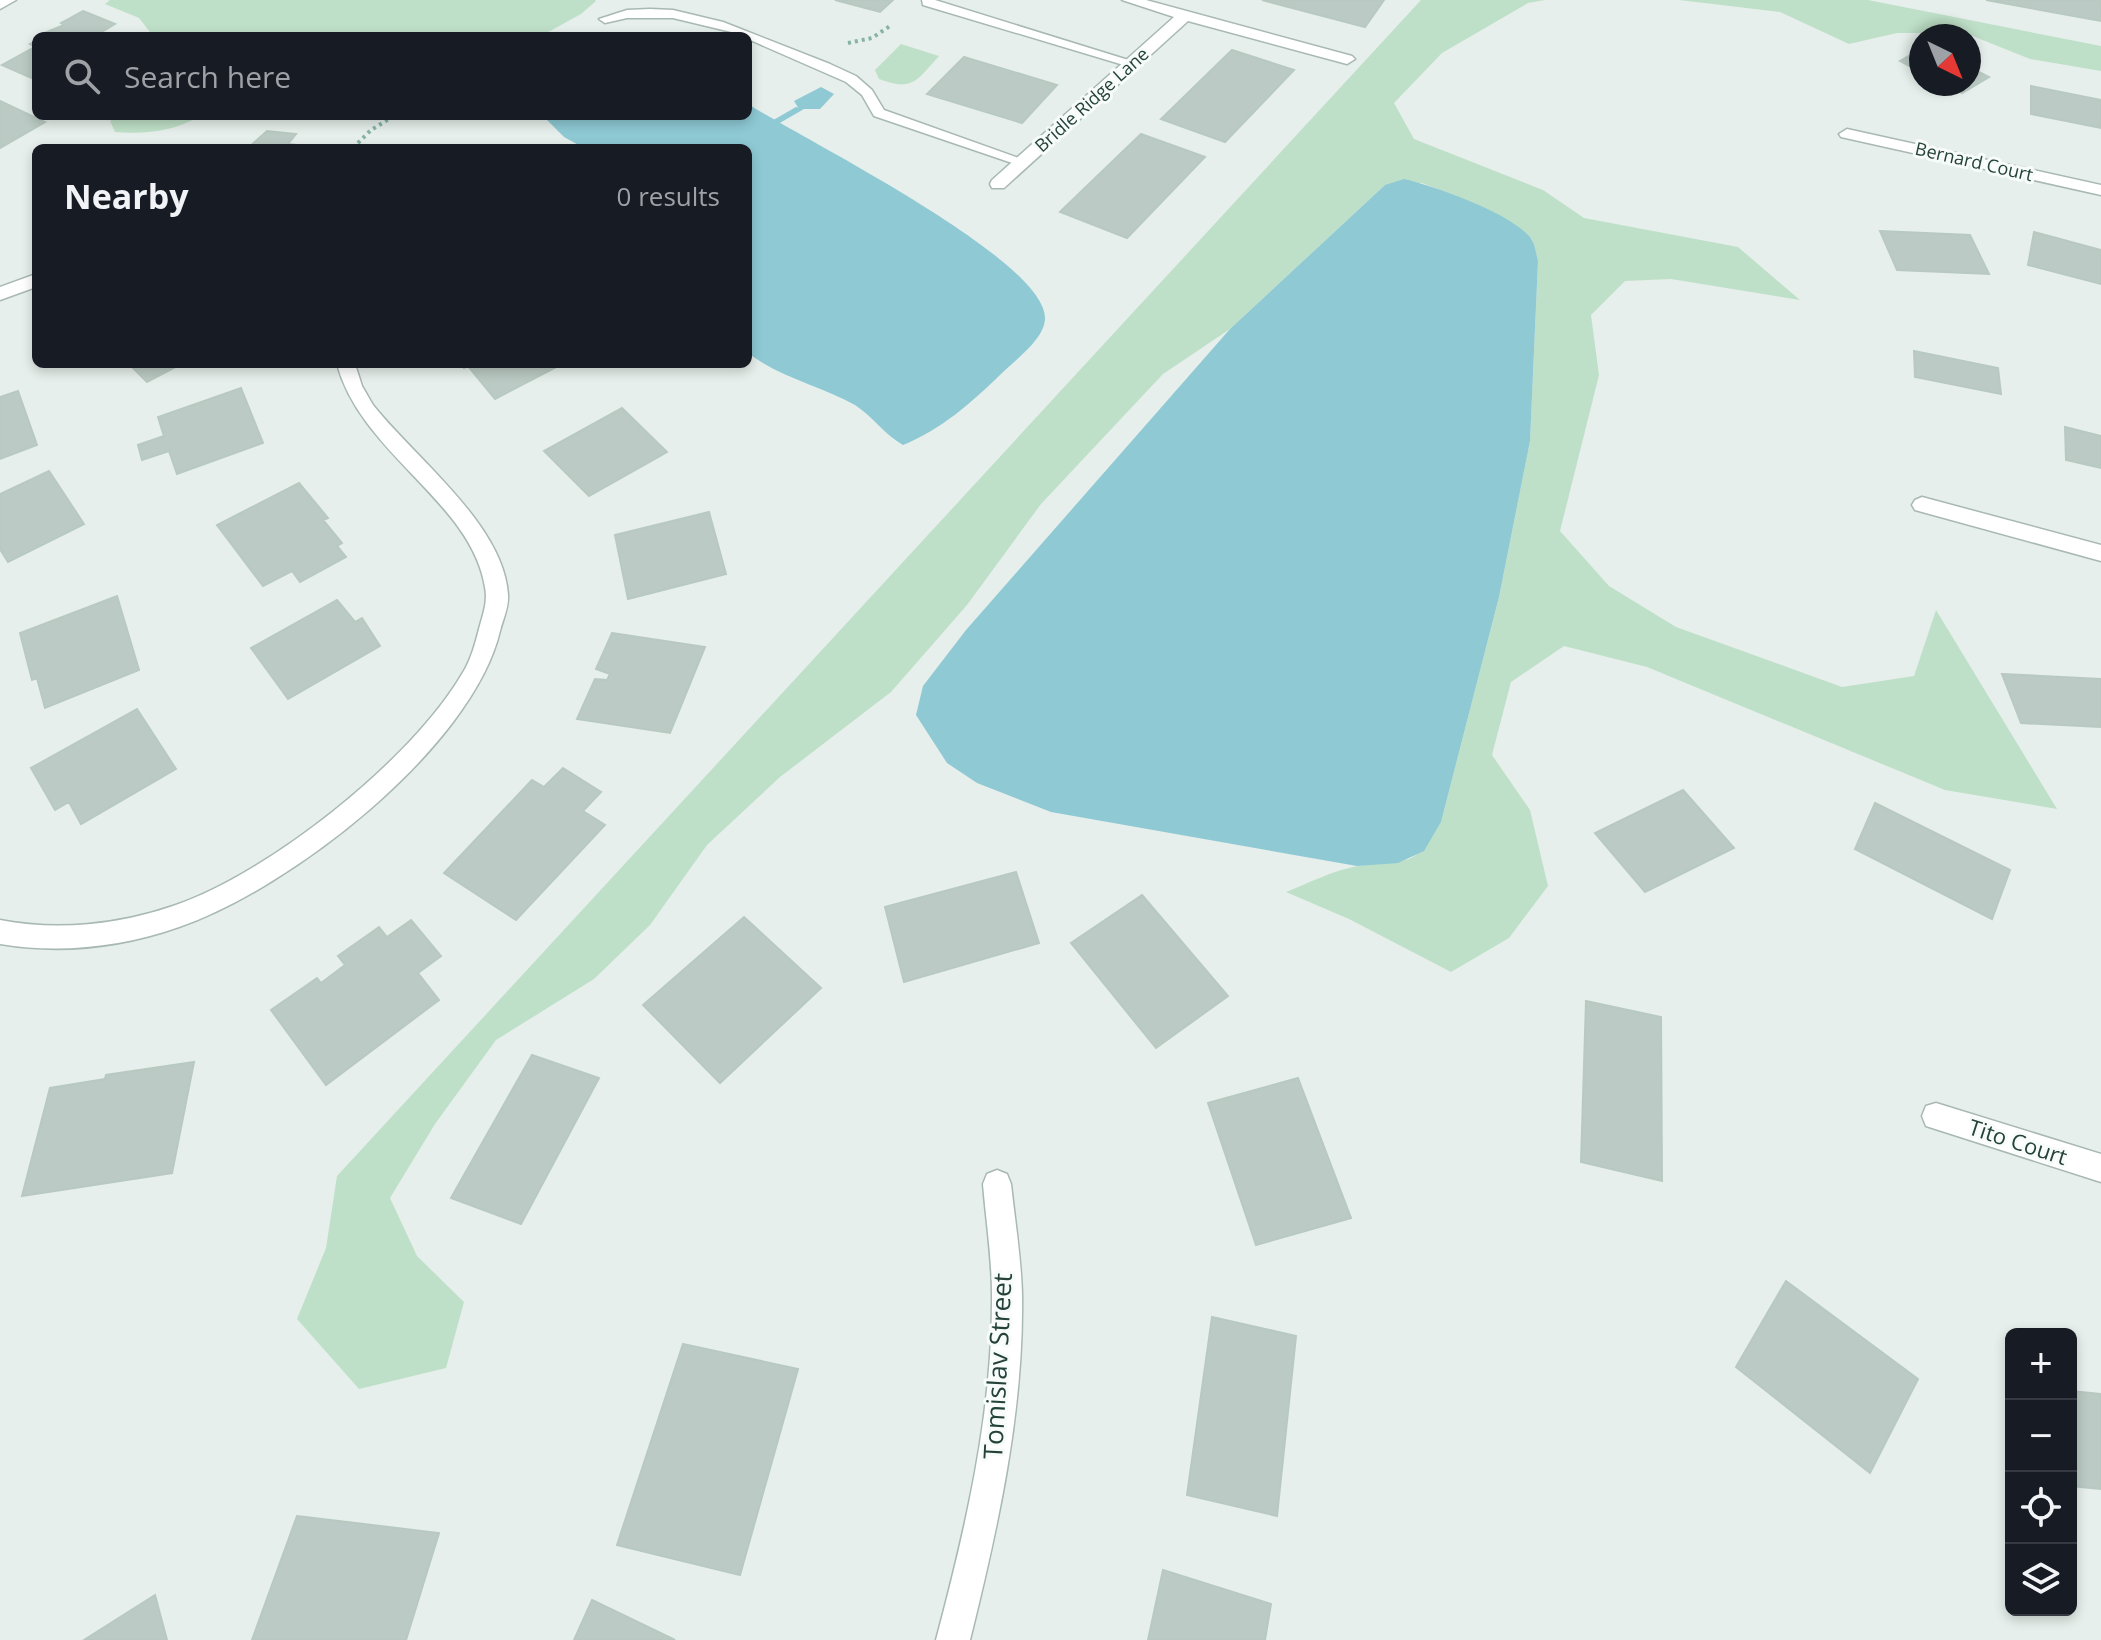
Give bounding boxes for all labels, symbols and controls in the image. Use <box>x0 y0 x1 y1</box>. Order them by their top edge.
north arrow <box>1909 24 1981 96</box>
search box <box>32 32 752 120</box>
street label: Bridle Ridge Lane <box>1029 42 1153 157</box>
icon: search <box>60 54 104 98</box>
text: Search here <box>124 56 291 97</box>
street label: Bernard Court <box>1913 136 2035 186</box>
text: Nearby <box>64 173 189 219</box>
text: 0 results <box>617 178 720 214</box>
street label: Tito Court <box>1965 1111 2072 1171</box>
street label: Tomislav Street <box>974 1272 1020 1460</box>
map controls <box>2005 1328 2077 1616</box>
button: + <box>2005 1328 2077 1400</box>
button: − <box>2005 1400 2077 1472</box>
button: locate <box>2005 1472 2077 1544</box>
button: layers <box>2005 1544 2077 1616</box>

